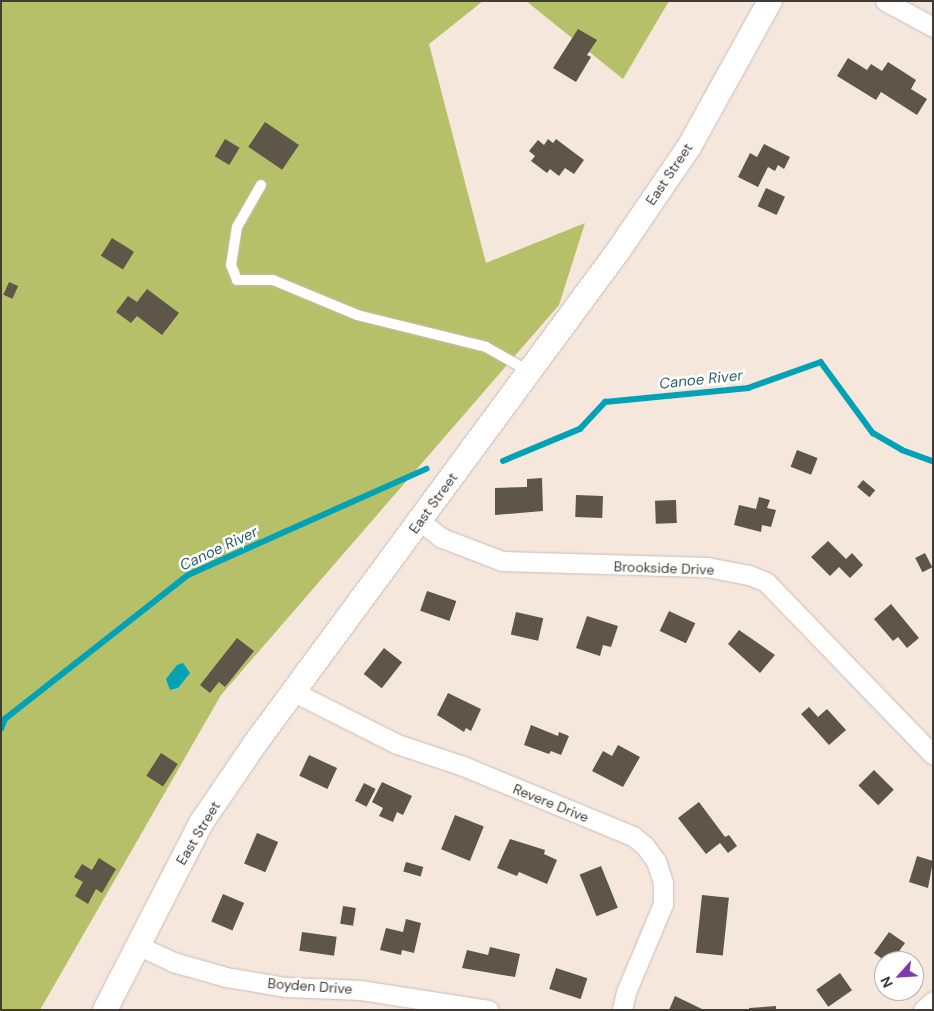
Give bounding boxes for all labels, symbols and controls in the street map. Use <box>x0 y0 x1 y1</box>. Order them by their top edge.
street label: East Street <box>642 140 696 208</box>
water label: Canoe River <box>658 367 744 393</box>
street label: East Street <box>405 469 461 537</box>
water label: Canoe River <box>177 523 261 575</box>
street label: Brookside Drive <box>613 558 715 578</box>
street label: Revere Drive <box>511 780 591 826</box>
street label: East Street <box>172 798 224 868</box>
north arrow <box>874 951 924 1001</box>
text: N <box>876 974 897 991</box>
street label: Boyden Drive <box>267 975 353 997</box>

